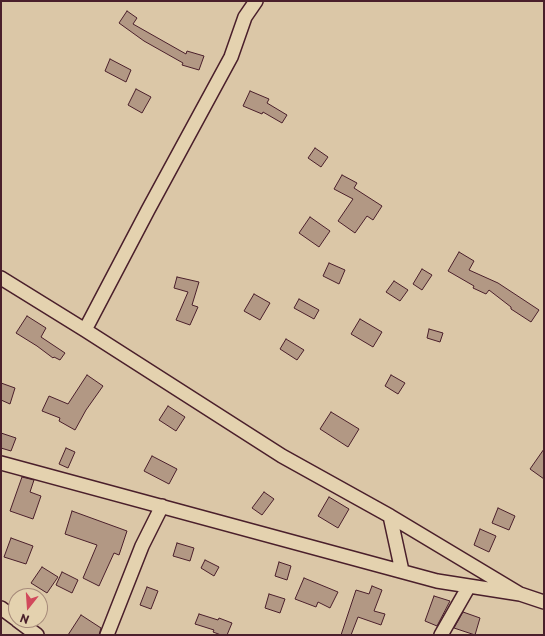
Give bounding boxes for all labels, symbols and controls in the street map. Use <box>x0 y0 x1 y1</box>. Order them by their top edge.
north arrow <box>8 588 48 628</box>
text: N <box>18 610 31 628</box>

